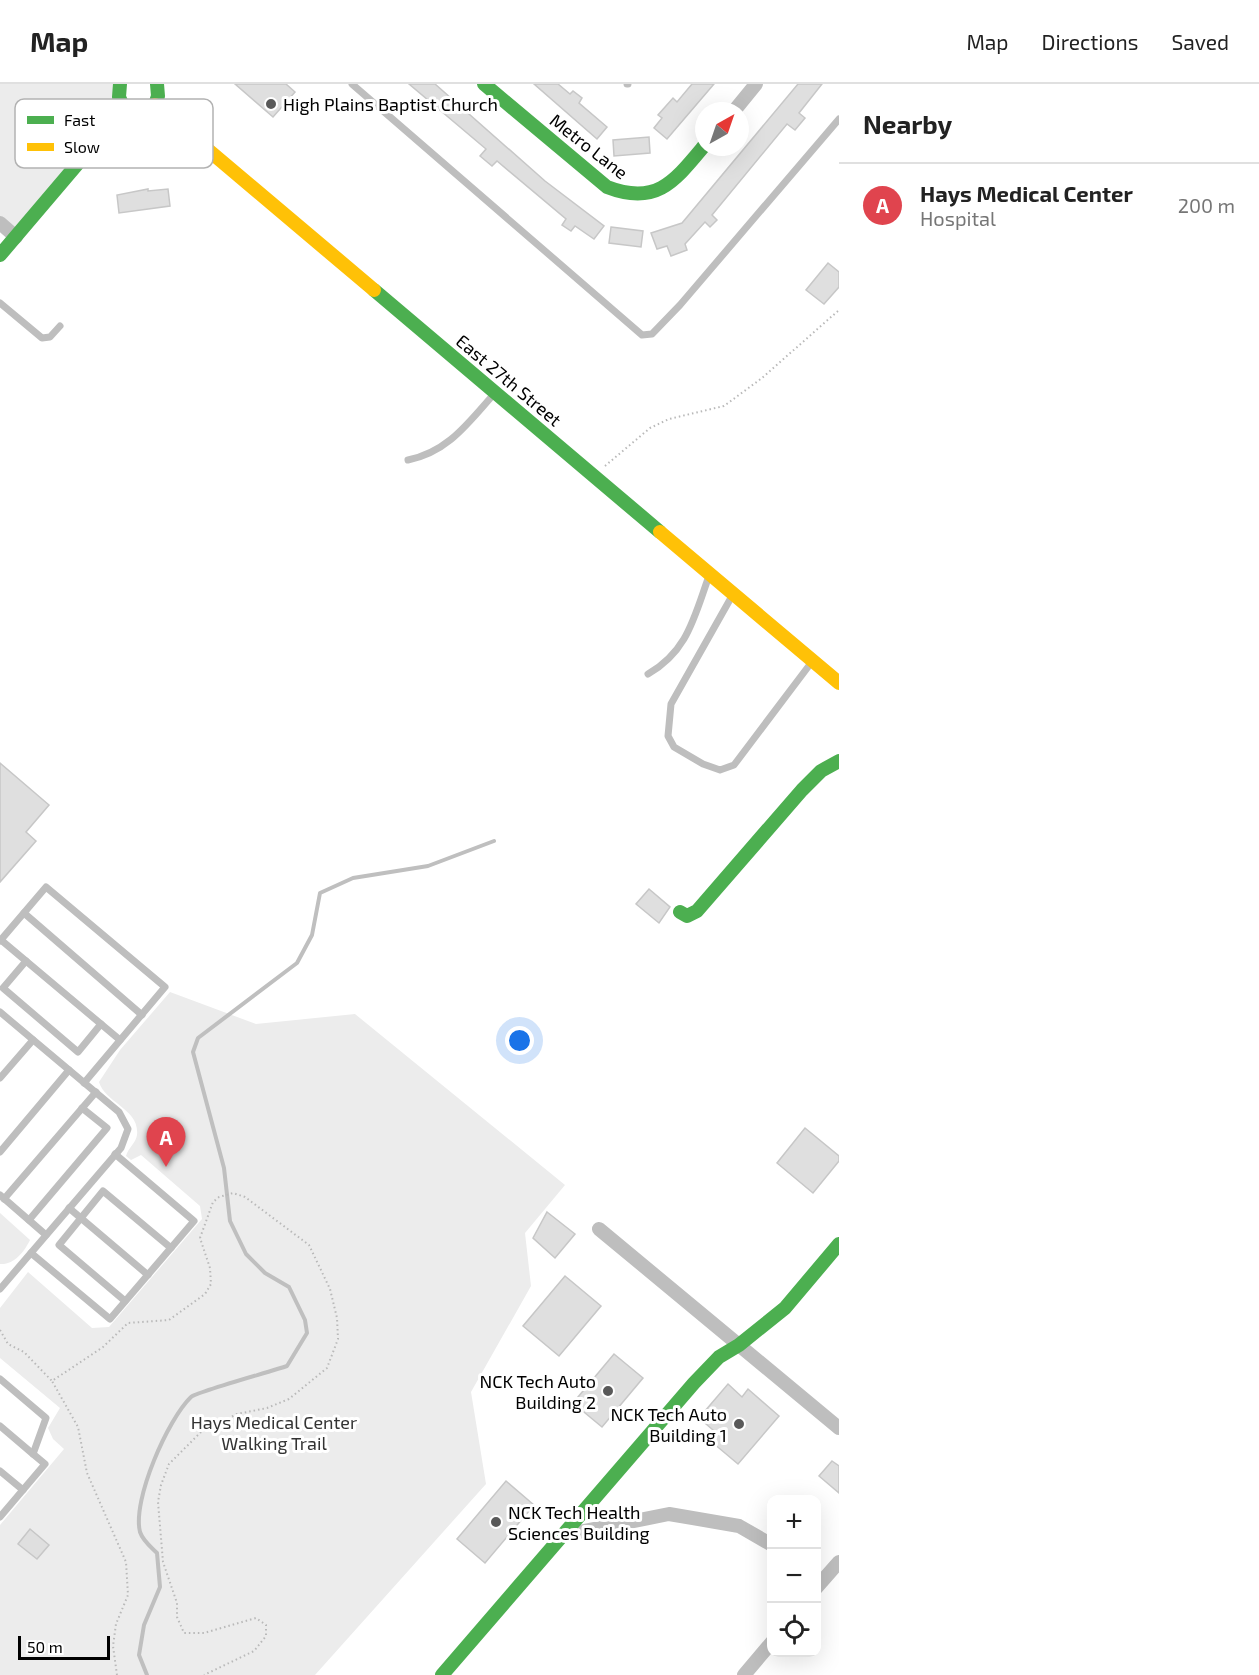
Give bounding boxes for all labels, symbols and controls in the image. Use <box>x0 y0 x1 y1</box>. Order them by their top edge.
text: Map <box>30 24 88 58</box>
text: Map <box>966 29 1009 54</box>
text: Directions <box>1042 29 1138 54</box>
text: Saved <box>1171 29 1229 54</box>
place label: High Plains Baptist Church <box>283 93 498 115</box>
marker: High Plains Baptist Church <box>264 97 278 111</box>
legend <box>15 99 213 168</box>
north arrow <box>695 102 749 156</box>
text: Nearby <box>863 108 952 139</box>
street label: Metro Lane <box>546 109 632 183</box>
text: Fast <box>64 110 95 129</box>
text: Slow <box>64 137 100 156</box>
text: Hays Medical Center <box>920 180 1133 206</box>
text: A <box>876 193 889 217</box>
text: 200 m <box>1178 193 1235 217</box>
text: Hospital <box>920 206 996 230</box>
street label: East 27th Street <box>452 330 566 431</box>
your location <box>505 1026 534 1055</box>
pin: A <box>146 1118 186 1167</box>
place label: NCK Tech Auto Building 2 <box>480 1370 596 1413</box>
marker: NCK Tech Auto Building 2 <box>601 1384 615 1398</box>
place label: NCK Tech Auto Building 1 <box>611 1403 727 1446</box>
park label: Hays Medical Center Walking Trail <box>191 1411 357 1454</box>
marker: NCK Tech Auto Building 1 <box>732 1417 746 1431</box>
map controls <box>767 1495 821 1657</box>
button: + <box>767 1495 821 1549</box>
place label: NCK Tech Health Sciences Building <box>508 1501 649 1544</box>
marker: NCK Tech Health Sciences Building <box>489 1515 503 1529</box>
button: − <box>767 1549 821 1603</box>
button: locate <box>767 1603 821 1657</box>
scale bar <box>18 1633 110 1660</box>
text: 50 m <box>27 1637 63 1656</box>

